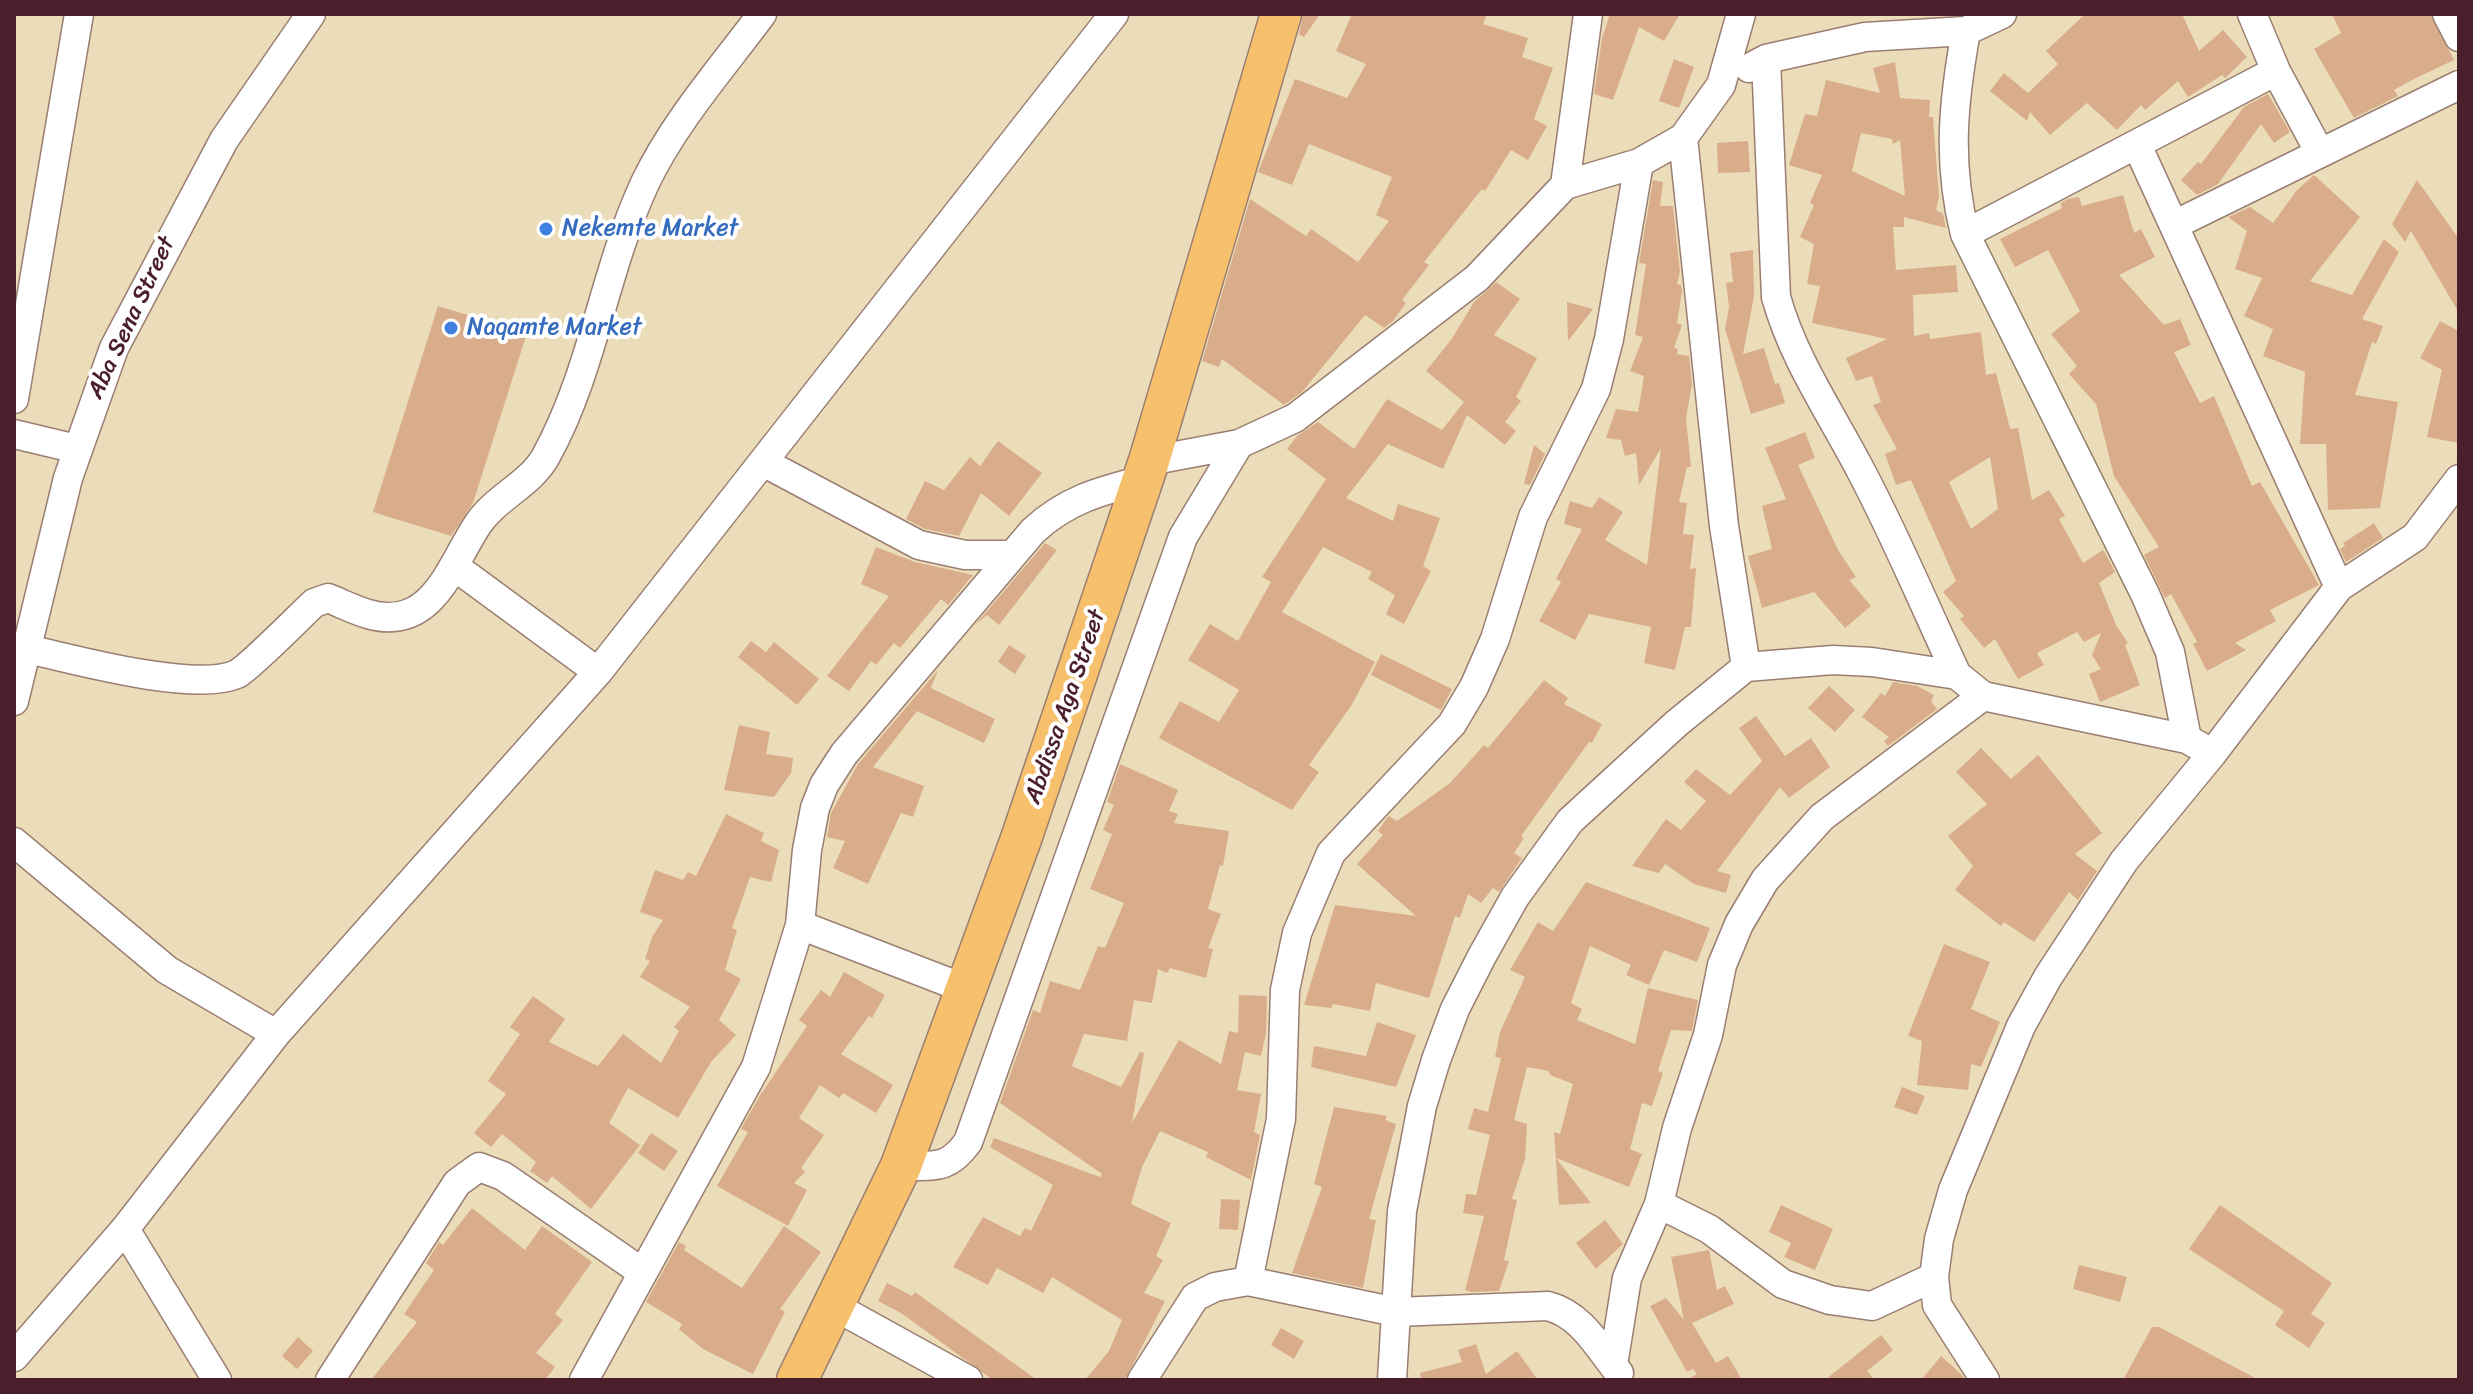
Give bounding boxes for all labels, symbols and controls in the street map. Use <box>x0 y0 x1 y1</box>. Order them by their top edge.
place label: Nekemte Market <box>562 215 738 243</box>
marker: Nekemte Market <box>537 220 555 238</box>
street label: Aba Sena Street <box>82 232 182 404</box>
place label: Naqamte Market <box>467 314 642 342</box>
marker: Naqamte Market <box>442 319 460 337</box>
street label: Abdissa Aga Street <box>1019 606 1113 808</box>

